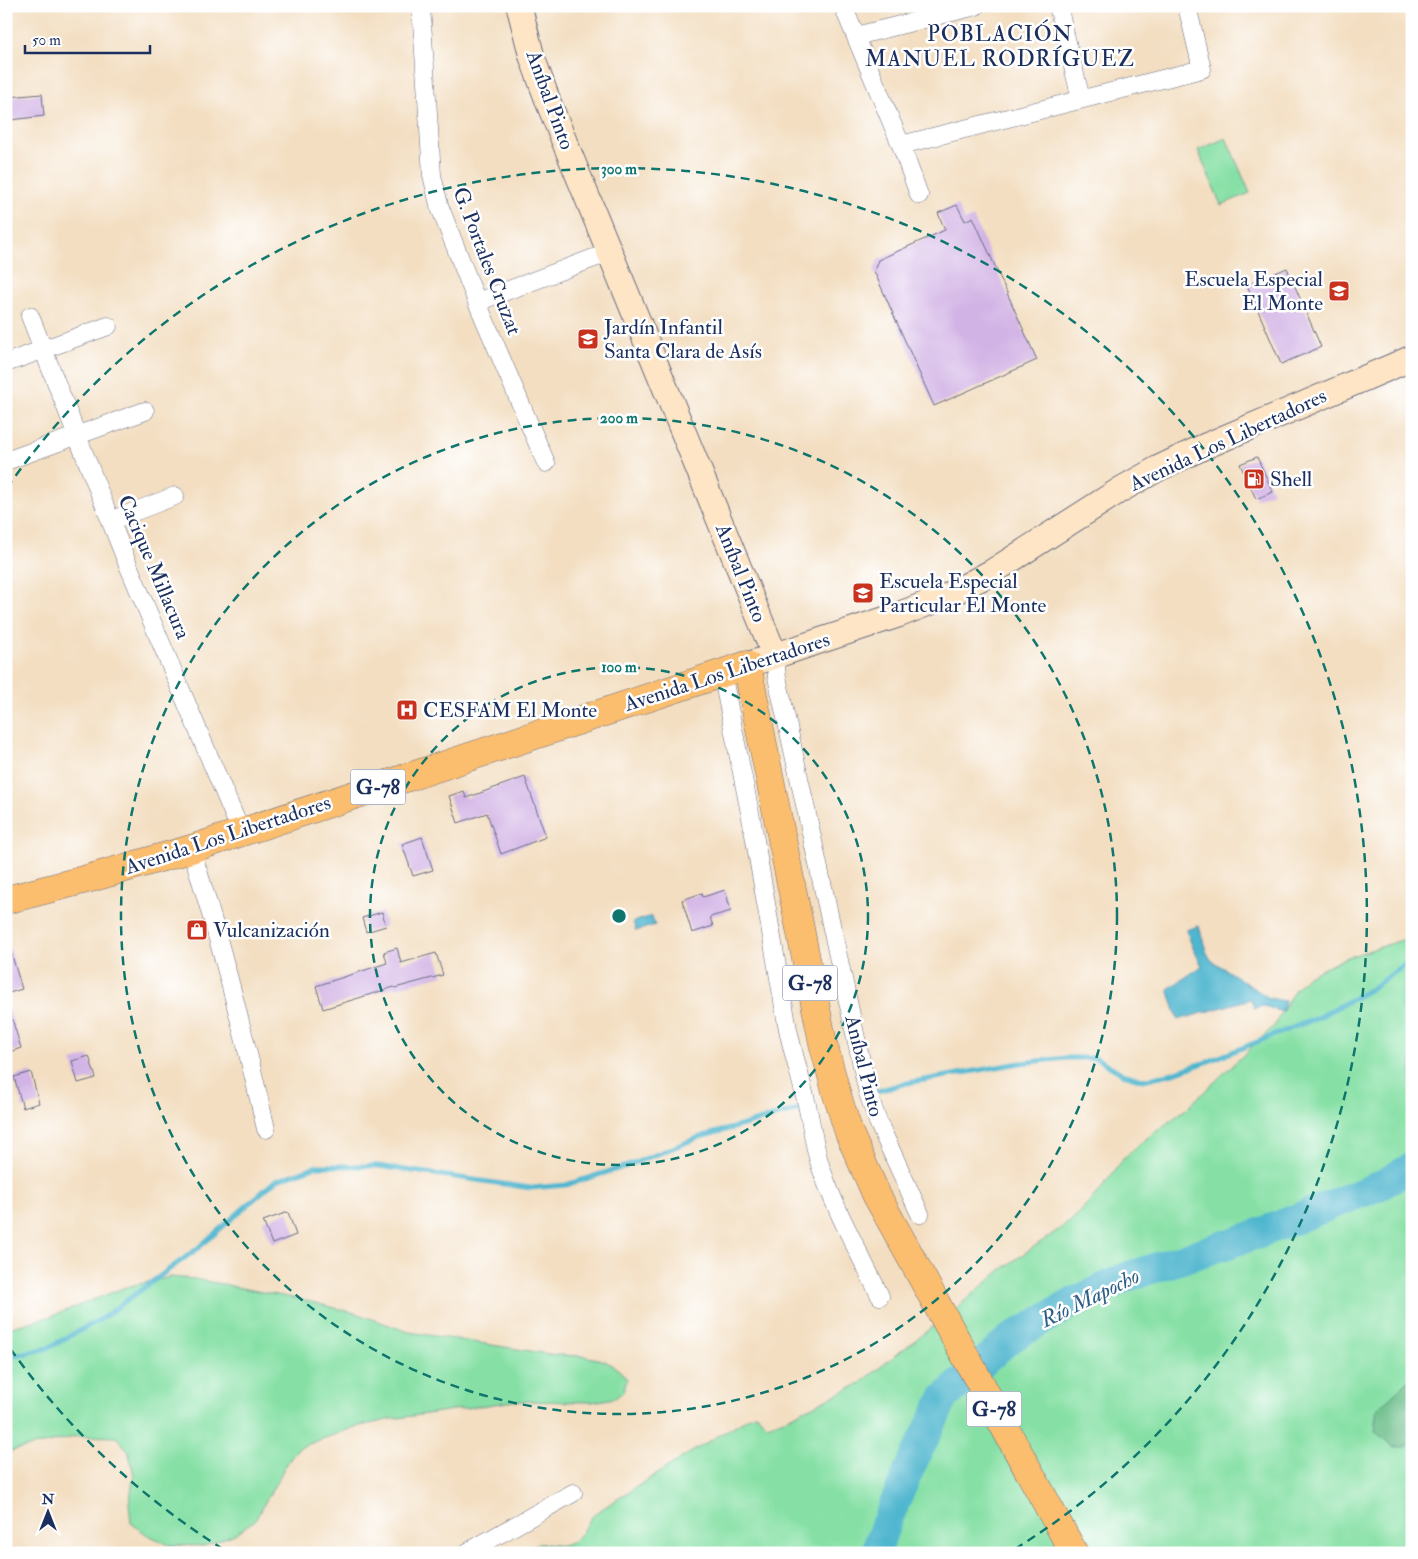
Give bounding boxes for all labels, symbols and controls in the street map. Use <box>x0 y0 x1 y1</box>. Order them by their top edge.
district label: POBLACIÓN MANUEL RODRÍGUEZ <box>865 19 1135 73</box>
scale bar <box>25 22 150 54</box>
text: 50 m <box>32 31 61 50</box>
street label: Aníbal Pinto <box>519 46 580 153</box>
text: 300 m <box>601 160 637 179</box>
street label: G. Portales Cruzat <box>446 183 528 339</box>
place label: Escuela Especial El Monte <box>1184 266 1324 317</box>
school or university icon: Escuela Especial El Monte <box>1327 279 1351 303</box>
place label: Jardín Infantil Santa Clara de Asís <box>603 314 762 365</box>
school or university icon: Jardín Infantil Santa Clara de Asís <box>576 327 600 351</box>
street label: Avenida Los Libertadores <box>1124 382 1331 498</box>
text: 200 m <box>600 409 638 428</box>
place label: Shell <box>1270 466 1313 493</box>
fuel station icon: Shell <box>1242 467 1266 491</box>
street label: Cacique Millacura <box>111 491 197 643</box>
street label: Aníbal Pinto <box>709 519 773 626</box>
place label: Escuela Especial Particular El Monte <box>879 568 1047 619</box>
school or university icon: Escuela Especial Particular El Monte <box>851 581 875 605</box>
street label: Avenida Los Libertadores <box>620 626 833 718</box>
text: 100 m <box>601 658 637 677</box>
place label: CESFAM El Monte <box>423 697 597 724</box>
hospital icon: CESFAM El Monte <box>395 698 419 722</box>
road number: G-78 <box>350 770 406 804</box>
street label: Avenida Los Libertadores <box>121 789 334 881</box>
centre of rings <box>610 907 628 925</box>
place label: Vulcanización <box>213 917 330 944</box>
shop icon: Vulcanización <box>185 918 209 942</box>
road number: G-78 <box>782 966 838 1000</box>
street label: Aníbal Pinto <box>838 1011 890 1120</box>
water label: Río Mapocho <box>1035 1262 1144 1334</box>
road number: G-78 <box>966 1392 1022 1426</box>
north arrow <box>22 1486 72 1536</box>
text: N <box>41 1491 55 1508</box>

